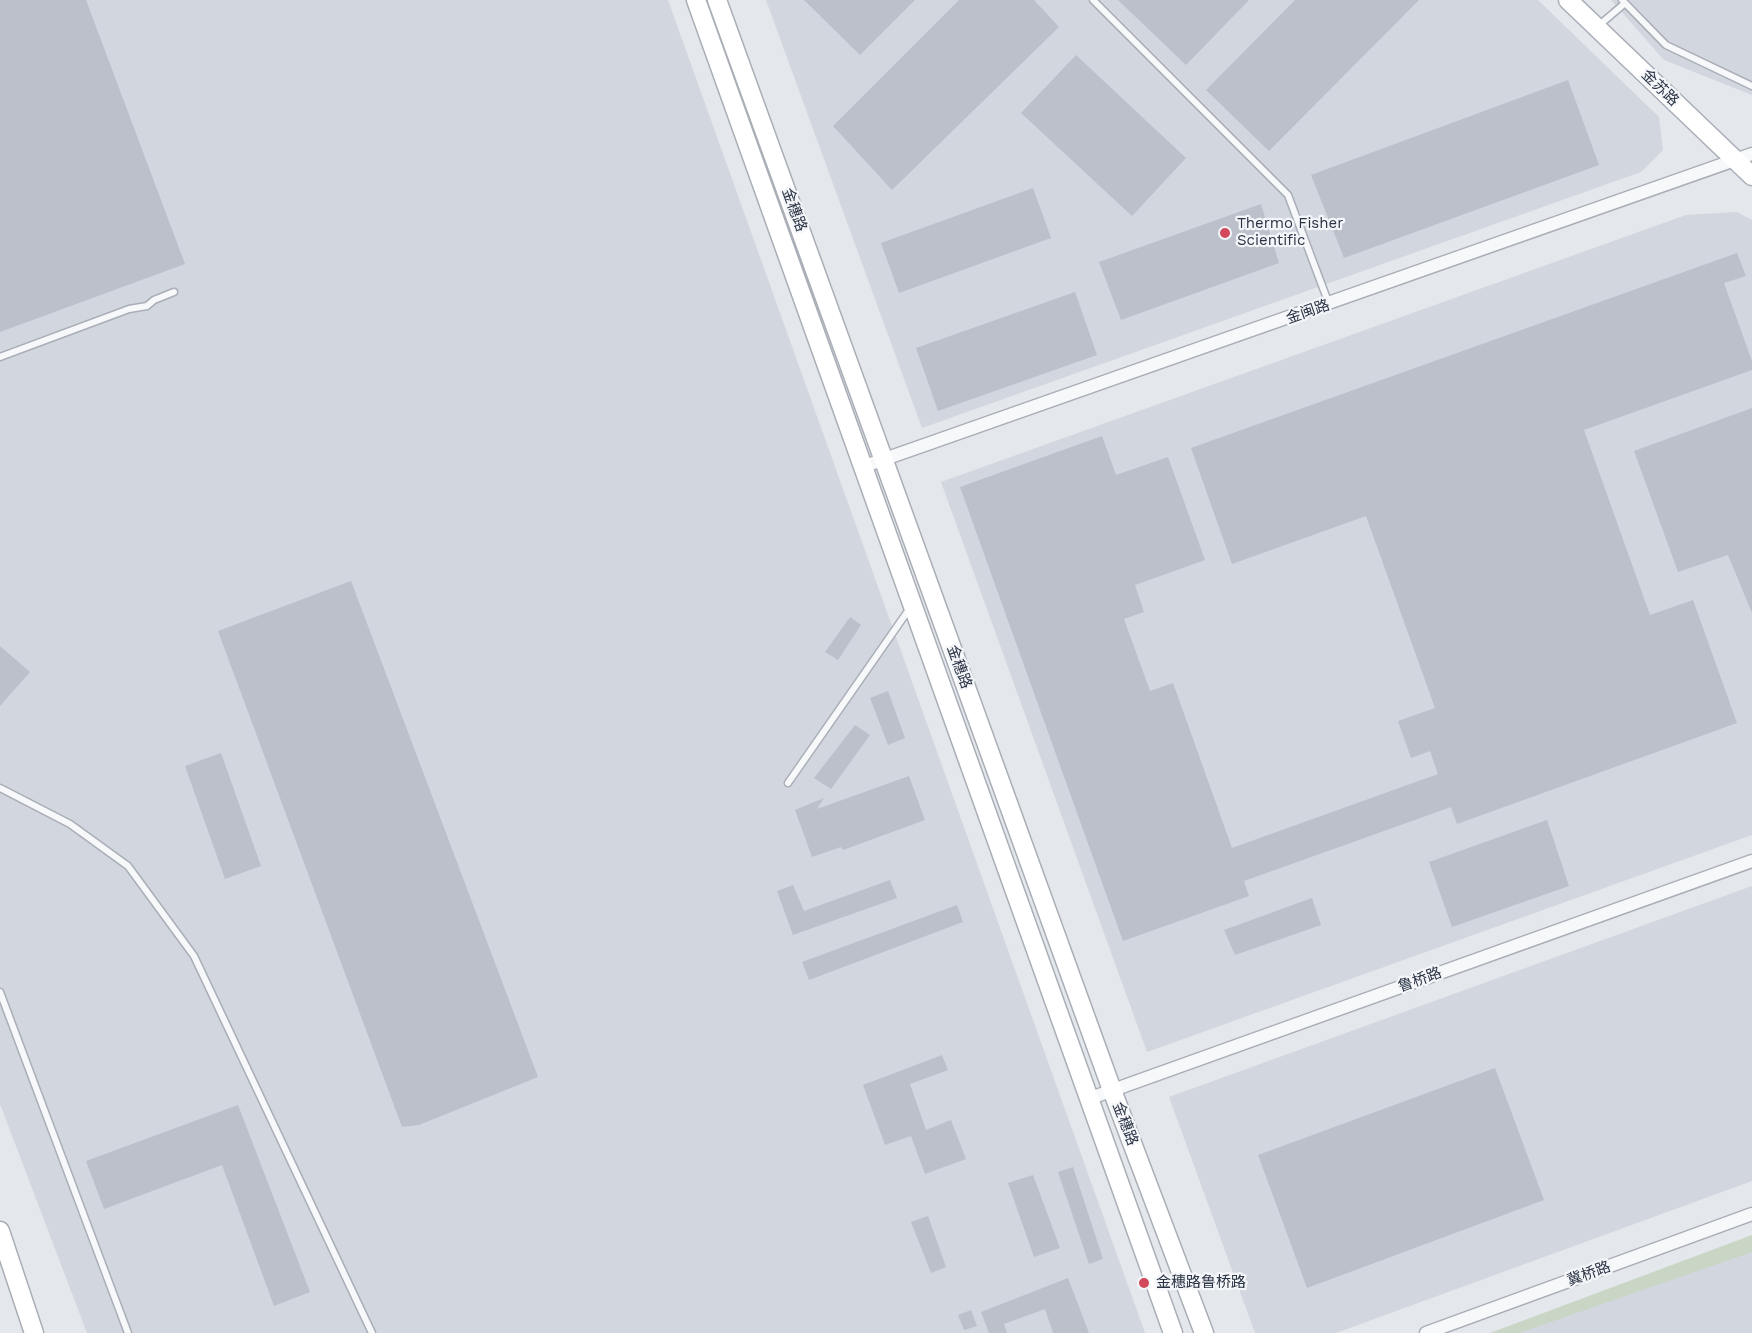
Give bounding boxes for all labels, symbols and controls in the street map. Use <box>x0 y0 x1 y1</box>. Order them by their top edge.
street label: 金苏路 <box>1638 66 1682 110</box>
street label: 金穗路 <box>778 186 810 234</box>
place label: Thermo Fisher Scientific <box>1237 215 1343 250</box>
marker: Thermo Fisher Scientific <box>1218 226 1232 240</box>
street label: 金闽路 <box>1284 296 1332 328</box>
street label: 金穗路 <box>943 643 975 691</box>
street label: 鲁桥路 <box>1396 964 1444 996</box>
street label: 金穗路 <box>1109 1100 1141 1148</box>
street label: 冀桥路 <box>1565 1258 1613 1290</box>
place label: 金穗路鲁桥路 <box>1156 1274 1246 1292</box>
marker: 金穗路鲁桥路 <box>1137 1276 1151 1290</box>

